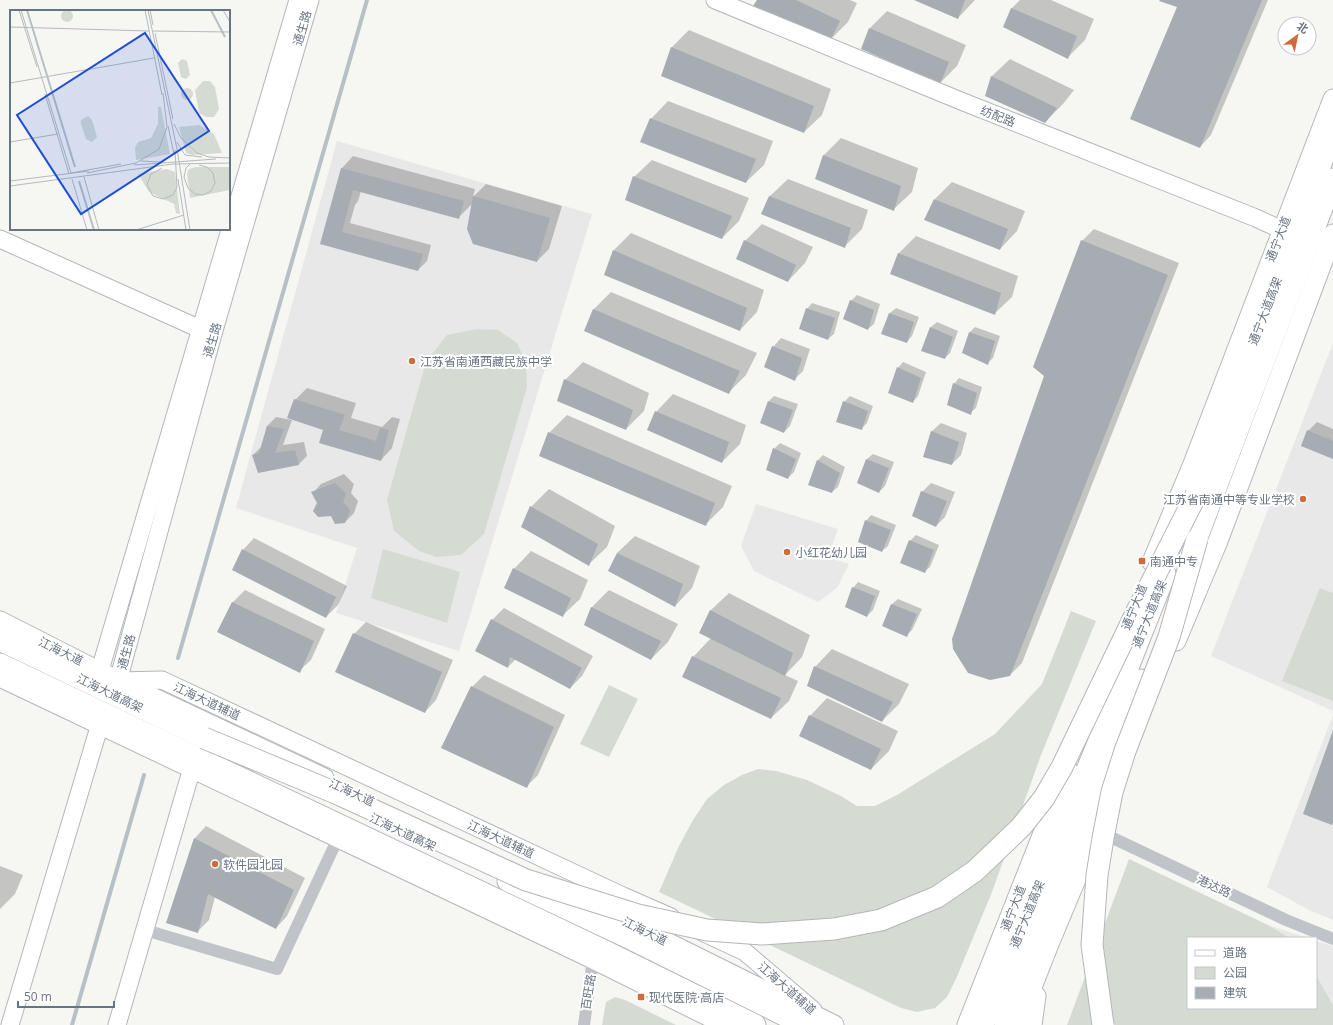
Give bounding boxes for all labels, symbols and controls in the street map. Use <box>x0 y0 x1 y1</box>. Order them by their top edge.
street label: 通生路 <box>289 8 315 48</box>
inset map <box>10 10 230 230</box>
north arrow <box>1277 16 1317 56</box>
text: 北 <box>1294 18 1311 36</box>
street label: 纺配路 <box>978 101 1018 131</box>
street label: 通宁大道 <box>1261 214 1295 264</box>
street label: 通宁大道高架 <box>1244 274 1286 348</box>
street label: 通生路 <box>199 320 225 360</box>
place label: 江苏省南通西藏民族中学 <box>420 353 552 370</box>
marker: 江苏省南通西藏民族中学 <box>407 356 417 366</box>
place label: 江苏省南通中等专业学校 <box>1163 491 1295 508</box>
marker: 江苏省南通中等专业学校 <box>1298 494 1308 504</box>
place label: 小红花幼儿园 <box>795 544 867 561</box>
marker: 小红花幼儿园 <box>782 547 792 557</box>
place label: 南通中专 <box>1150 553 1198 570</box>
marker: 南通中专 <box>1137 556 1147 566</box>
street label: 通宁大道高架 <box>1128 577 1170 651</box>
street label: 通宁大道 <box>1117 582 1151 632</box>
street label: 通生路 <box>113 632 139 672</box>
street label: 江海大道 <box>36 633 86 669</box>
street label: 江海大道高架 <box>74 670 146 716</box>
street label: 江海大道辅道 <box>171 678 243 724</box>
street label: 江海大道 <box>327 774 377 810</box>
street label: 江海大道高架 <box>367 809 439 855</box>
street label: 江海大道辅道 <box>465 816 537 862</box>
place label: 软件园北园 <box>223 856 283 873</box>
marker: 软件园北园 <box>210 859 220 869</box>
street label: 港达路 <box>1194 871 1234 901</box>
street label: 通宁大道高架 <box>1006 877 1048 951</box>
street label: 通宁大道 <box>996 883 1030 933</box>
street label: 江海大道 <box>620 913 670 949</box>
legend <box>1187 937 1317 1009</box>
text: 道路 <box>1223 944 1247 961</box>
street label: 江海大道辅道 <box>754 958 820 1018</box>
text: 公园 <box>1223 964 1247 981</box>
street label: 百旺路 <box>577 973 599 1011</box>
scale bar <box>18 983 114 1009</box>
text: 建筑 <box>1223 984 1247 1001</box>
text: 50 m <box>24 988 52 1005</box>
place label: 现代医院·高店 <box>649 989 724 1006</box>
marker: 现代医院·高店 <box>636 992 646 1002</box>

